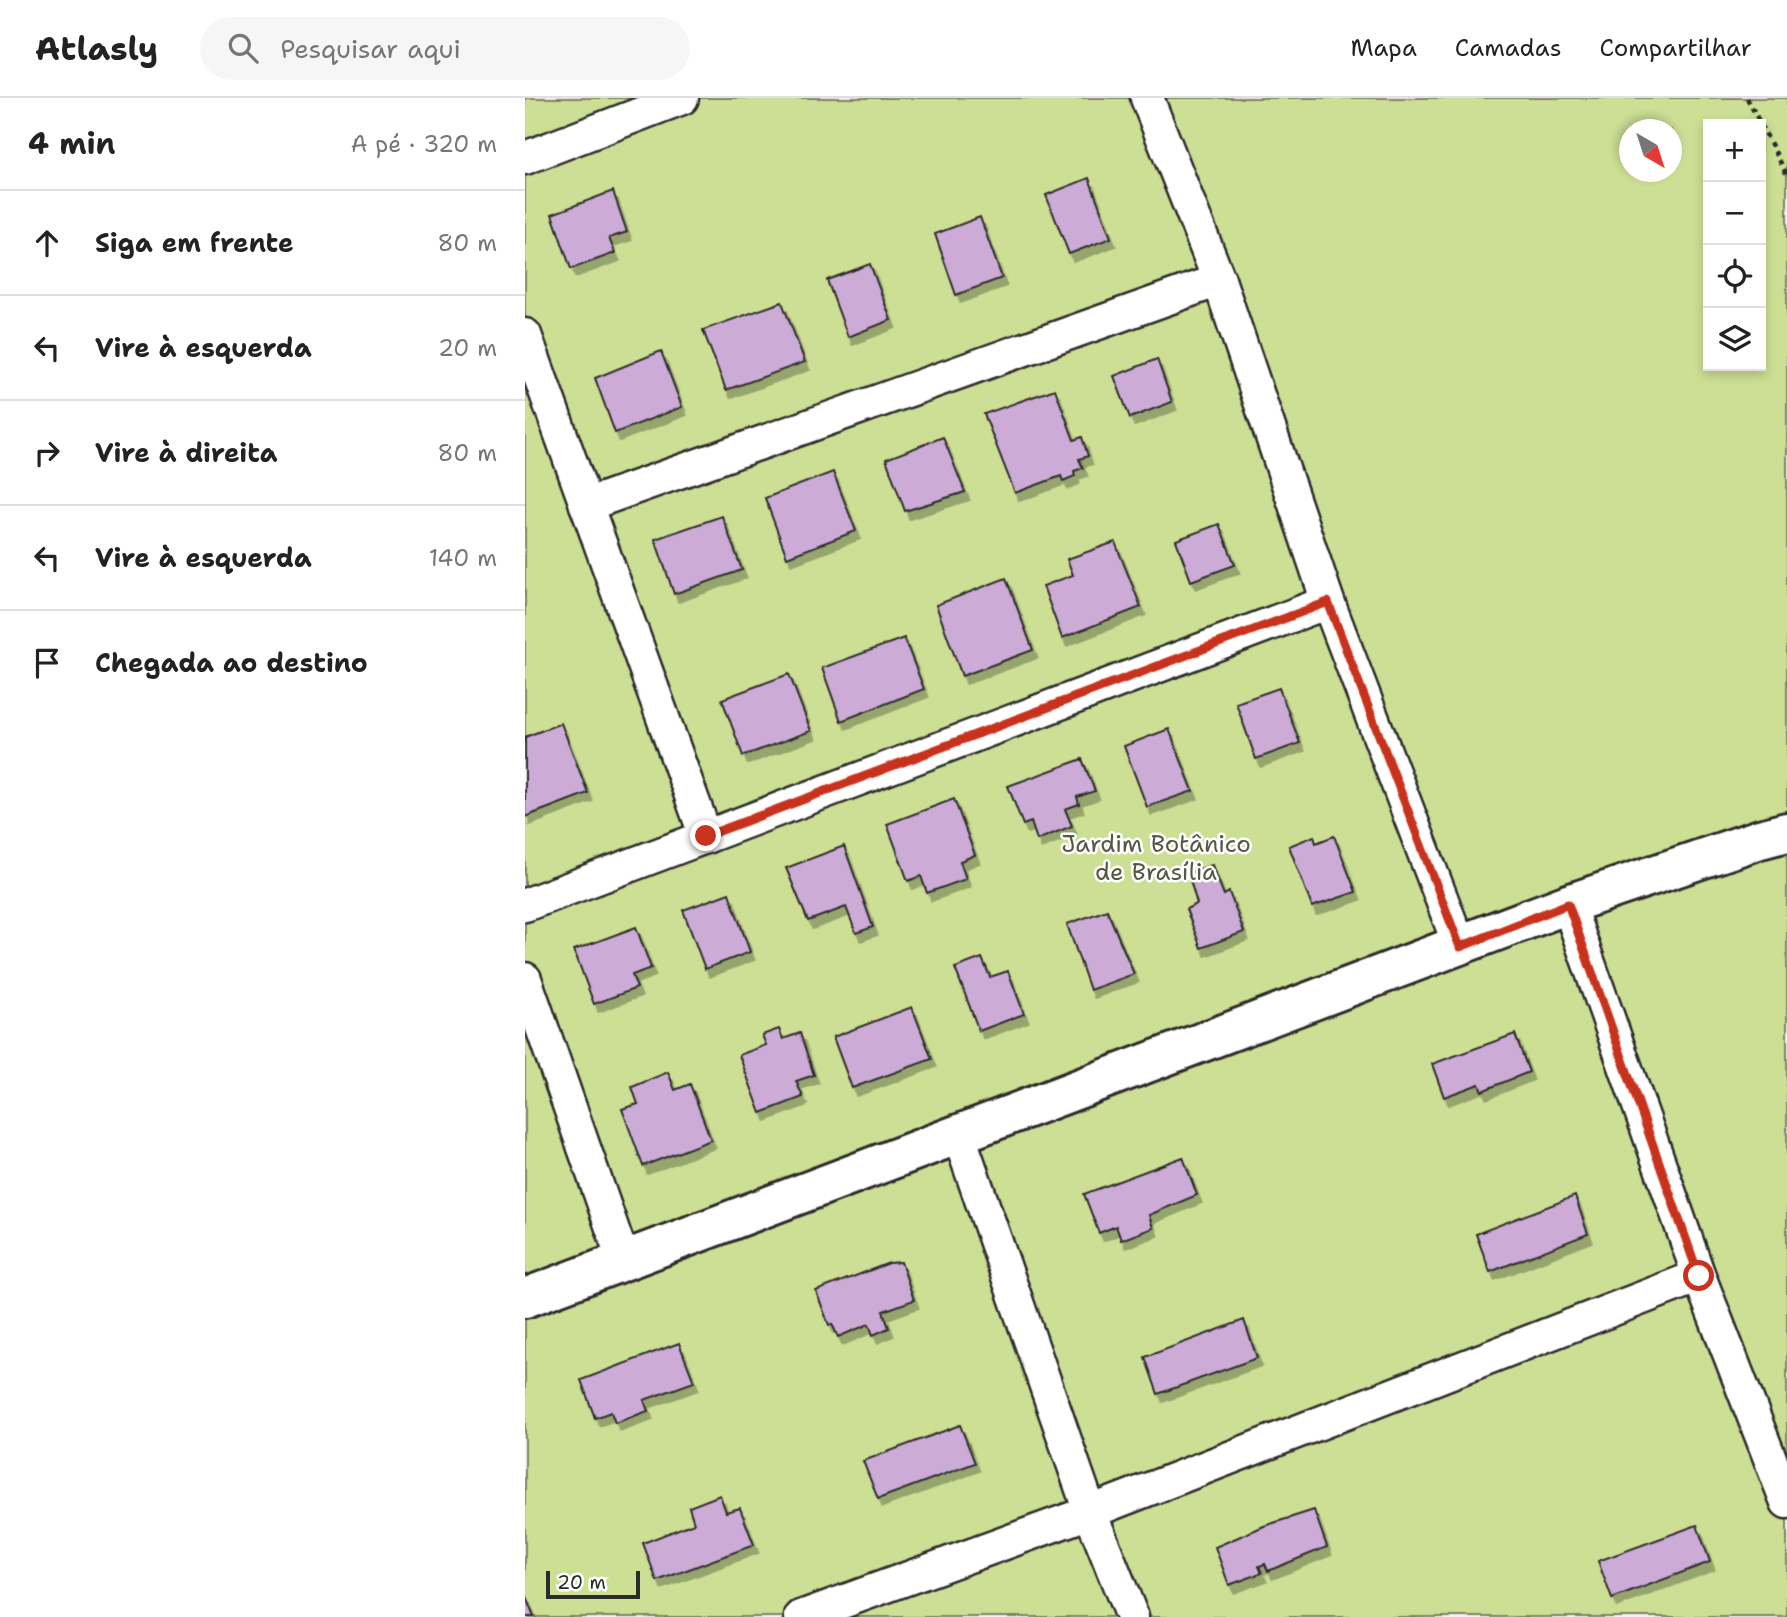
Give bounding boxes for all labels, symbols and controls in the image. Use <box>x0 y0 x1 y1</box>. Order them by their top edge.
search box <box>200 17 690 80</box>
text: Atlasly <box>35 26 158 71</box>
icon: search <box>224 29 262 67</box>
text: Pesquisar aqui <box>280 31 461 66</box>
text: Mapa <box>1350 32 1417 64</box>
text: Camadas <box>1455 32 1562 64</box>
text: Compartilhar <box>1600 32 1752 64</box>
north arrow <box>1619 119 1682 182</box>
map controls <box>1703 119 1766 371</box>
button: + <box>1703 119 1766 182</box>
text: 4 min <box>28 123 115 164</box>
text: A pé · 320 m <box>351 129 497 159</box>
button: − <box>1703 182 1766 245</box>
icon: ahead <box>28 224 66 262</box>
text: Siga em frente <box>95 225 294 260</box>
text: 80 m <box>438 228 497 258</box>
button: locate <box>1703 245 1766 308</box>
button: layers <box>1703 308 1766 371</box>
icon: left <box>28 329 66 367</box>
text: Vire à esquerda <box>95 330 312 365</box>
text: 20 m <box>438 333 497 363</box>
icon: right <box>28 434 66 472</box>
text: Vire à direita <box>95 435 277 470</box>
text: 80 m <box>438 438 497 468</box>
icon: left <box>28 539 66 577</box>
text: Vire à esquerda <box>95 540 312 575</box>
text: 140 m <box>429 543 497 573</box>
icon: arrive <box>28 644 66 682</box>
text: Chegada ao destino <box>95 645 368 680</box>
route end <box>690 820 721 851</box>
park label: Jardim Botânico de Brasília <box>1061 828 1251 888</box>
route start <box>1683 1260 1714 1291</box>
scale bar <box>546 1568 641 1600</box>
text: 20 m <box>557 1570 606 1595</box>

